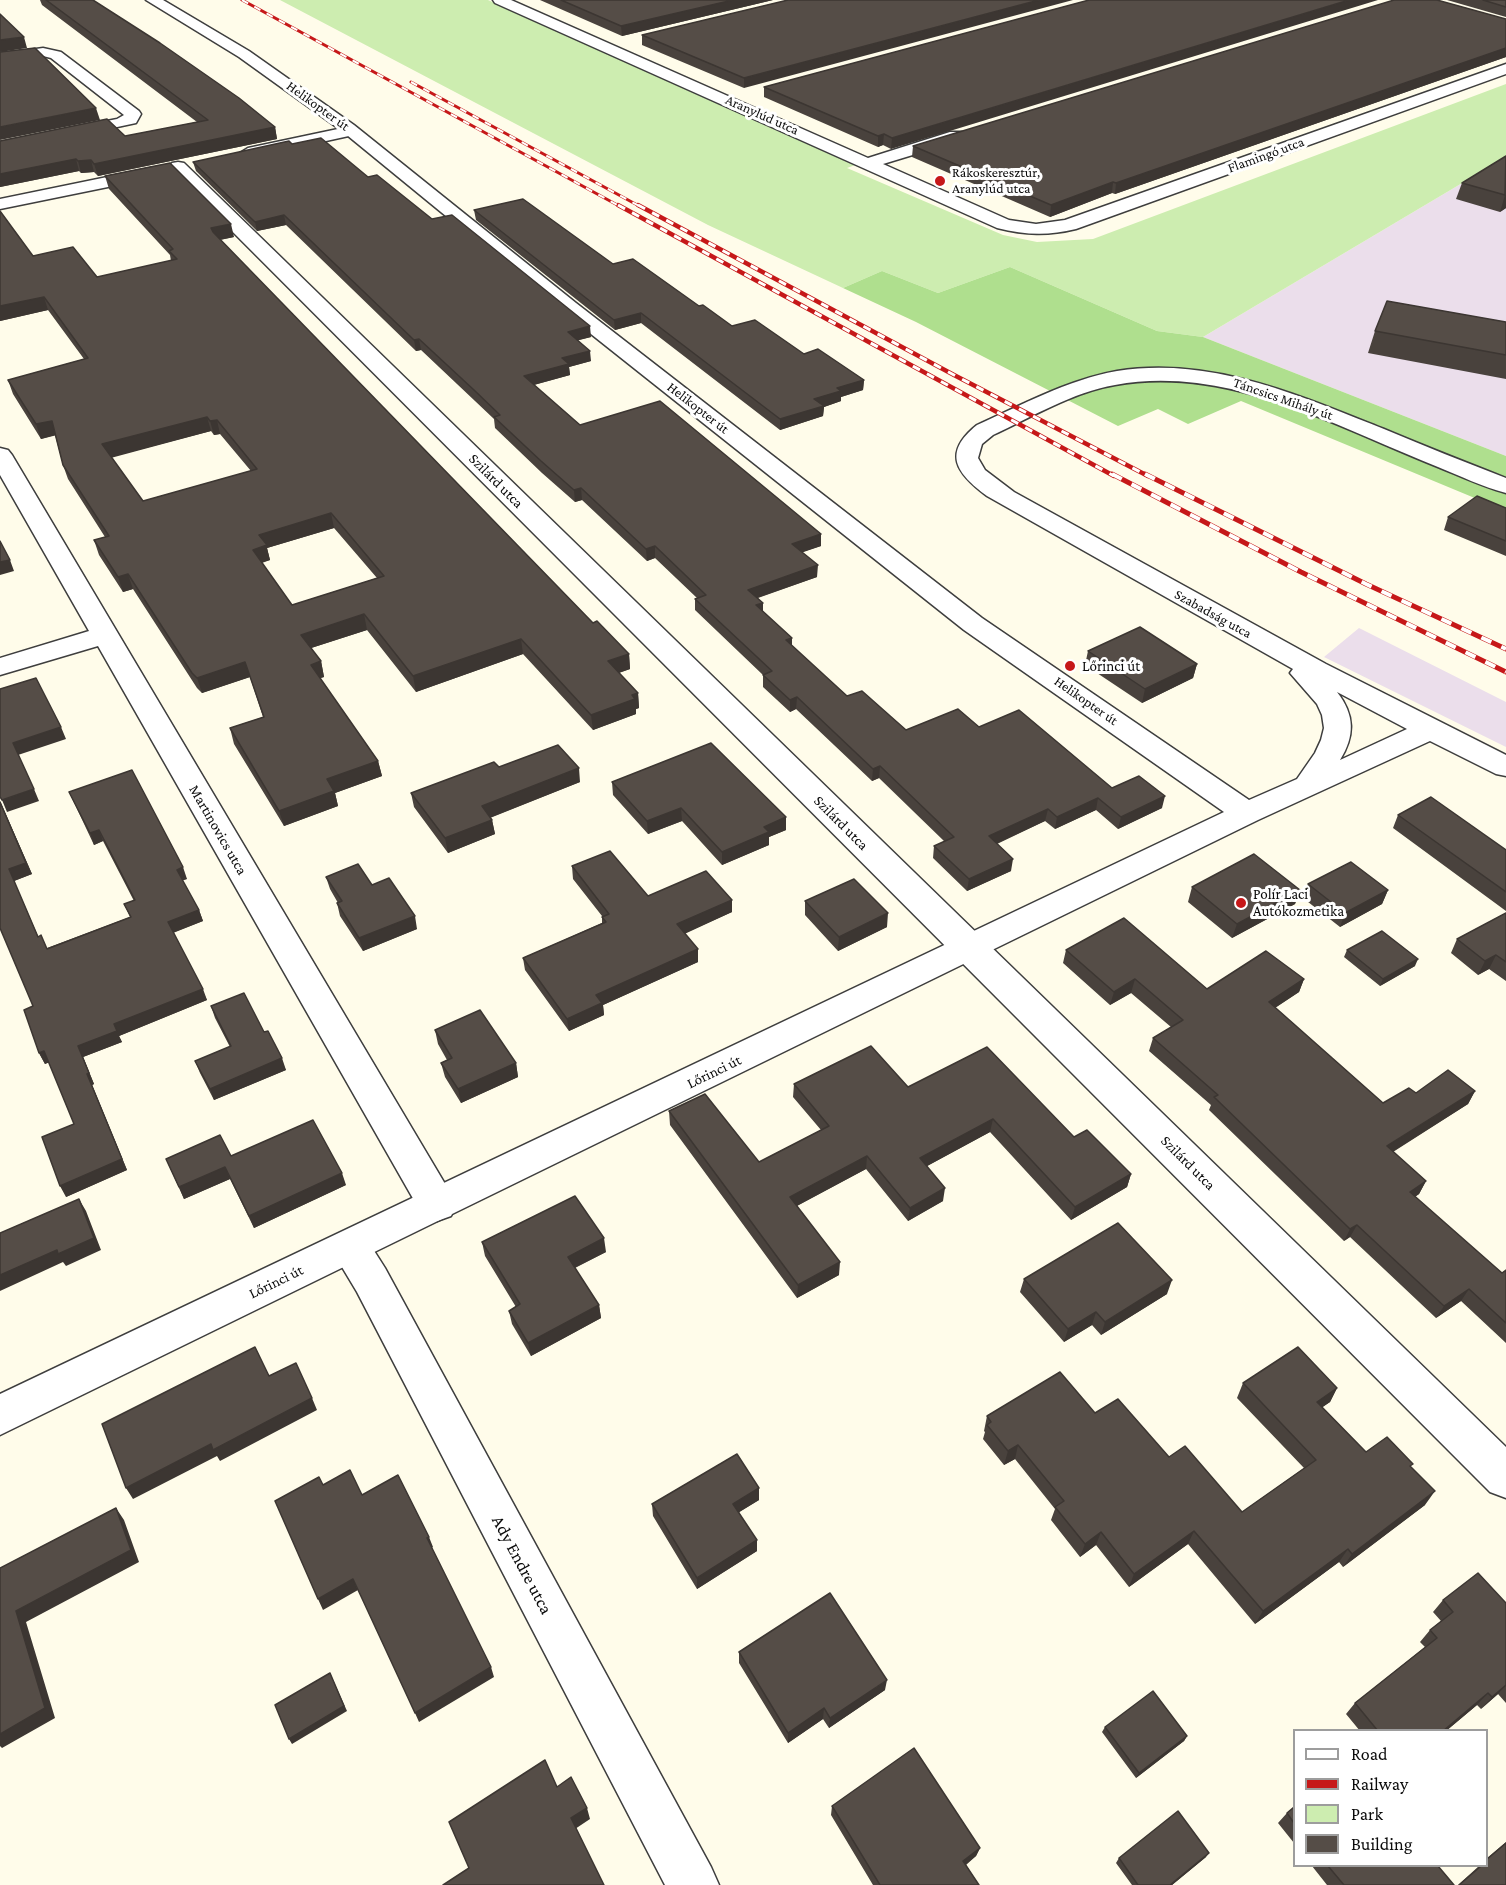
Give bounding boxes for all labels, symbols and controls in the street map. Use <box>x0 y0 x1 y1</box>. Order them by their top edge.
street label: Helikopter út <box>283 77 353 135</box>
street label: Aranylúd utca <box>723 91 801 139</box>
street label: Flamingó utca <box>1226 133 1306 177</box>
place label: Rákoskeresztúr, Aranylúd utca <box>952 165 1040 198</box>
marker: Rákoskeresztúr, Aranylúd utca <box>933 174 947 188</box>
street label: Táncsics Mihály út <box>1231 374 1335 424</box>
street label: Helikopter út <box>664 379 732 437</box>
street label: Szilárd utca <box>465 450 527 512</box>
street label: Szabadság utca <box>1171 586 1255 642</box>
place label: Lőrinci út <box>1082 657 1140 675</box>
marker: Lőrinci út <box>1063 659 1077 673</box>
street label: Helikopter út <box>1051 673 1121 729</box>
street label: Martinovics utca <box>185 782 251 878</box>
street label: Szilárd utca <box>810 792 872 854</box>
place label: Polír Laci Autókozmetika <box>1253 885 1344 920</box>
marker: Polír Laci Autókozmetika <box>1234 896 1248 910</box>
street label: Lőrinci út <box>684 1051 744 1093</box>
street label: Szilárd utca <box>1157 1132 1219 1194</box>
street label: Lőrinci út <box>246 1261 306 1303</box>
street label: Ady Endre utca <box>487 1512 557 1618</box>
legend <box>1293 1729 1488 1867</box>
text: Road <box>1351 1744 1388 1764</box>
text: Railway <box>1351 1774 1408 1794</box>
text: Park <box>1351 1804 1383 1824</box>
text: Building <box>1351 1834 1412 1854</box>

